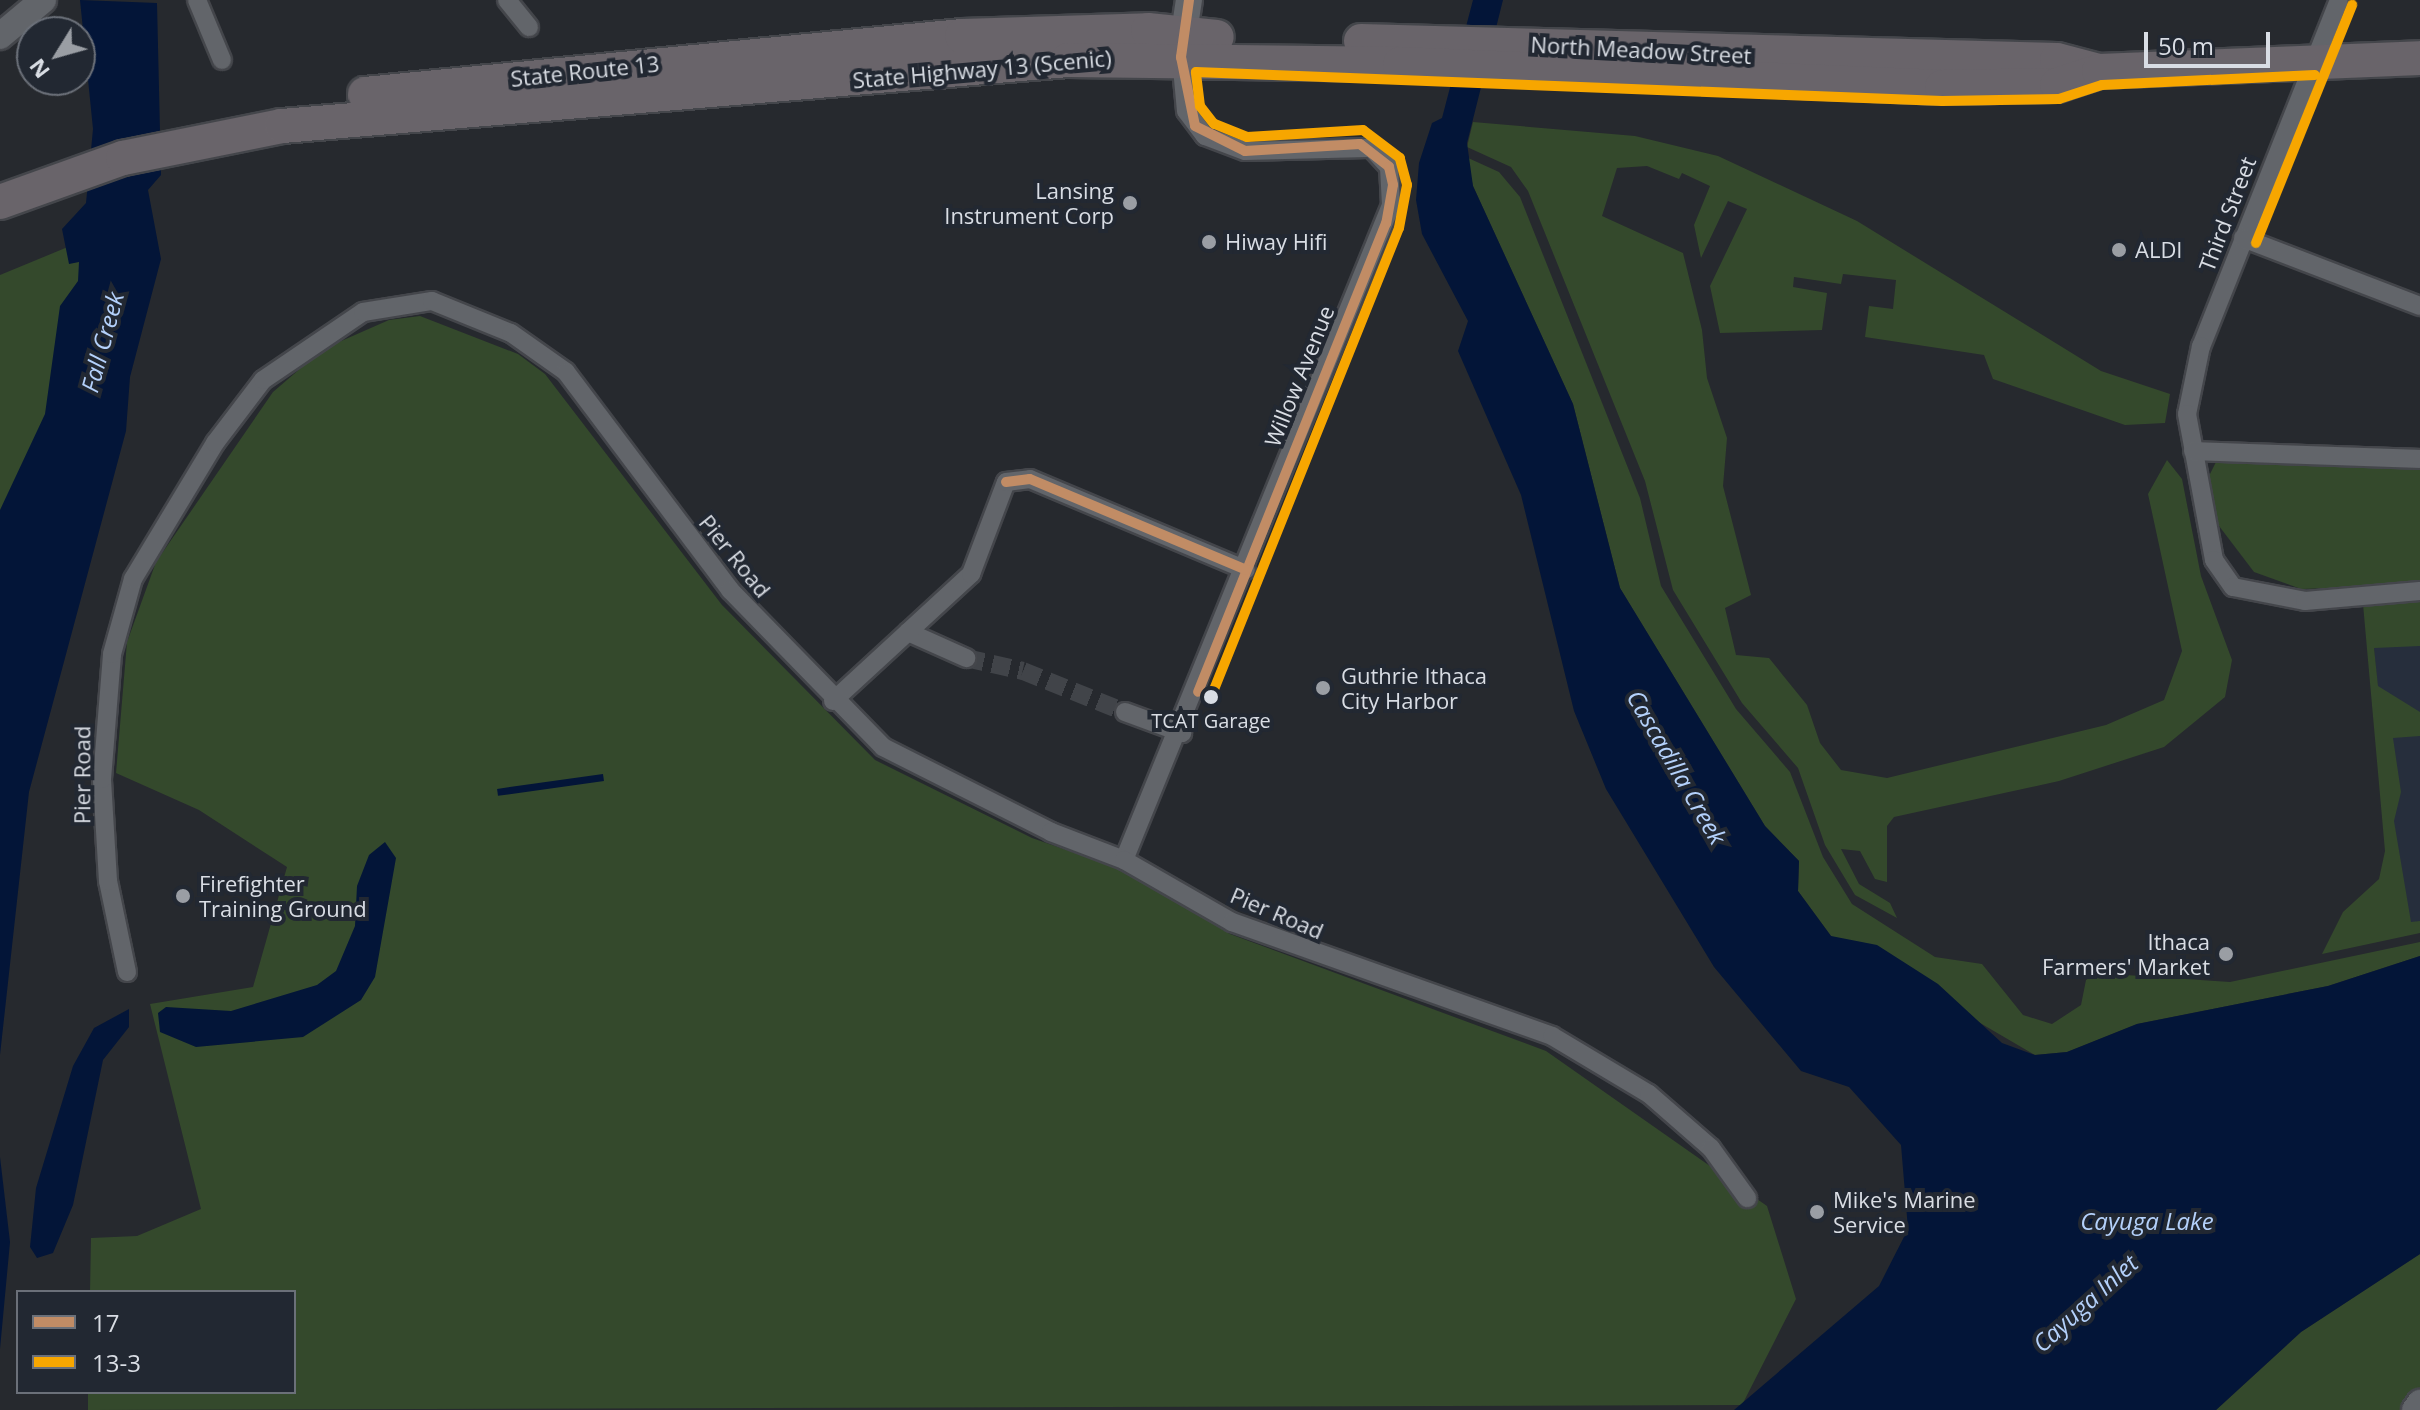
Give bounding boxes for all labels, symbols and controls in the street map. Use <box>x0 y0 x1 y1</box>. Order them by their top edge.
north arrow <box>16 16 96 96</box>
scale bar <box>2148 16 2274 66</box>
text: 50 m <box>2158 29 2214 62</box>
street label: North Meadow Street <box>1530 31 1752 69</box>
street label: State Highway 13 (Scenic) <box>852 45 1112 93</box>
street label: State Route 13 <box>509 50 661 92</box>
text: N <box>21 53 56 85</box>
street label: Third Street <box>2193 153 2261 275</box>
place label: Lansing Instrument Corp <box>944 177 1114 228</box>
marker: Lansing Instrument Corp <box>1121 194 1139 212</box>
place label: Hiway Hifi <box>1225 229 1328 255</box>
marker: Hiway Hifi <box>1200 233 1218 251</box>
place label: ALDI <box>2135 237 2183 263</box>
marker: ALDI <box>2110 241 2128 259</box>
water label: Fall Creek <box>75 289 129 395</box>
street label: Willow Avenue <box>1259 302 1339 450</box>
street label: Pier Road <box>694 509 776 603</box>
place label: Guthrie Ithaca City Harbor <box>1341 662 1487 714</box>
marker: Guthrie Ithaca City Harbor <box>1312 677 1334 699</box>
water label: Cascadilla Creek <box>1621 685 1733 849</box>
marker: TCAT Garage <box>1203 689 1219 705</box>
place label: TCAT Garage <box>1151 708 1271 732</box>
street label: Pier Road <box>69 726 95 824</box>
place label: Firefighter Training Ground <box>199 870 367 922</box>
street label: Pier Road <box>1227 882 1327 944</box>
marker: Firefighter Training Ground <box>174 887 192 905</box>
place label: Ithaca Farmers' Market <box>2042 928 2210 980</box>
marker: Ithaca Farmers' Market <box>2217 945 2235 963</box>
place label: Mike's Marine Service <box>1833 1186 1976 1238</box>
marker: Mike's Marine Service <box>1808 1203 1826 1221</box>
water label: Cayuga Lake <box>2080 1207 2214 1235</box>
water label: Cayuga Inlet <box>2027 1248 2143 1358</box>
legend <box>16 1290 296 1394</box>
text: 17 <box>92 1306 119 1339</box>
text: 13-3 <box>92 1346 141 1379</box>

